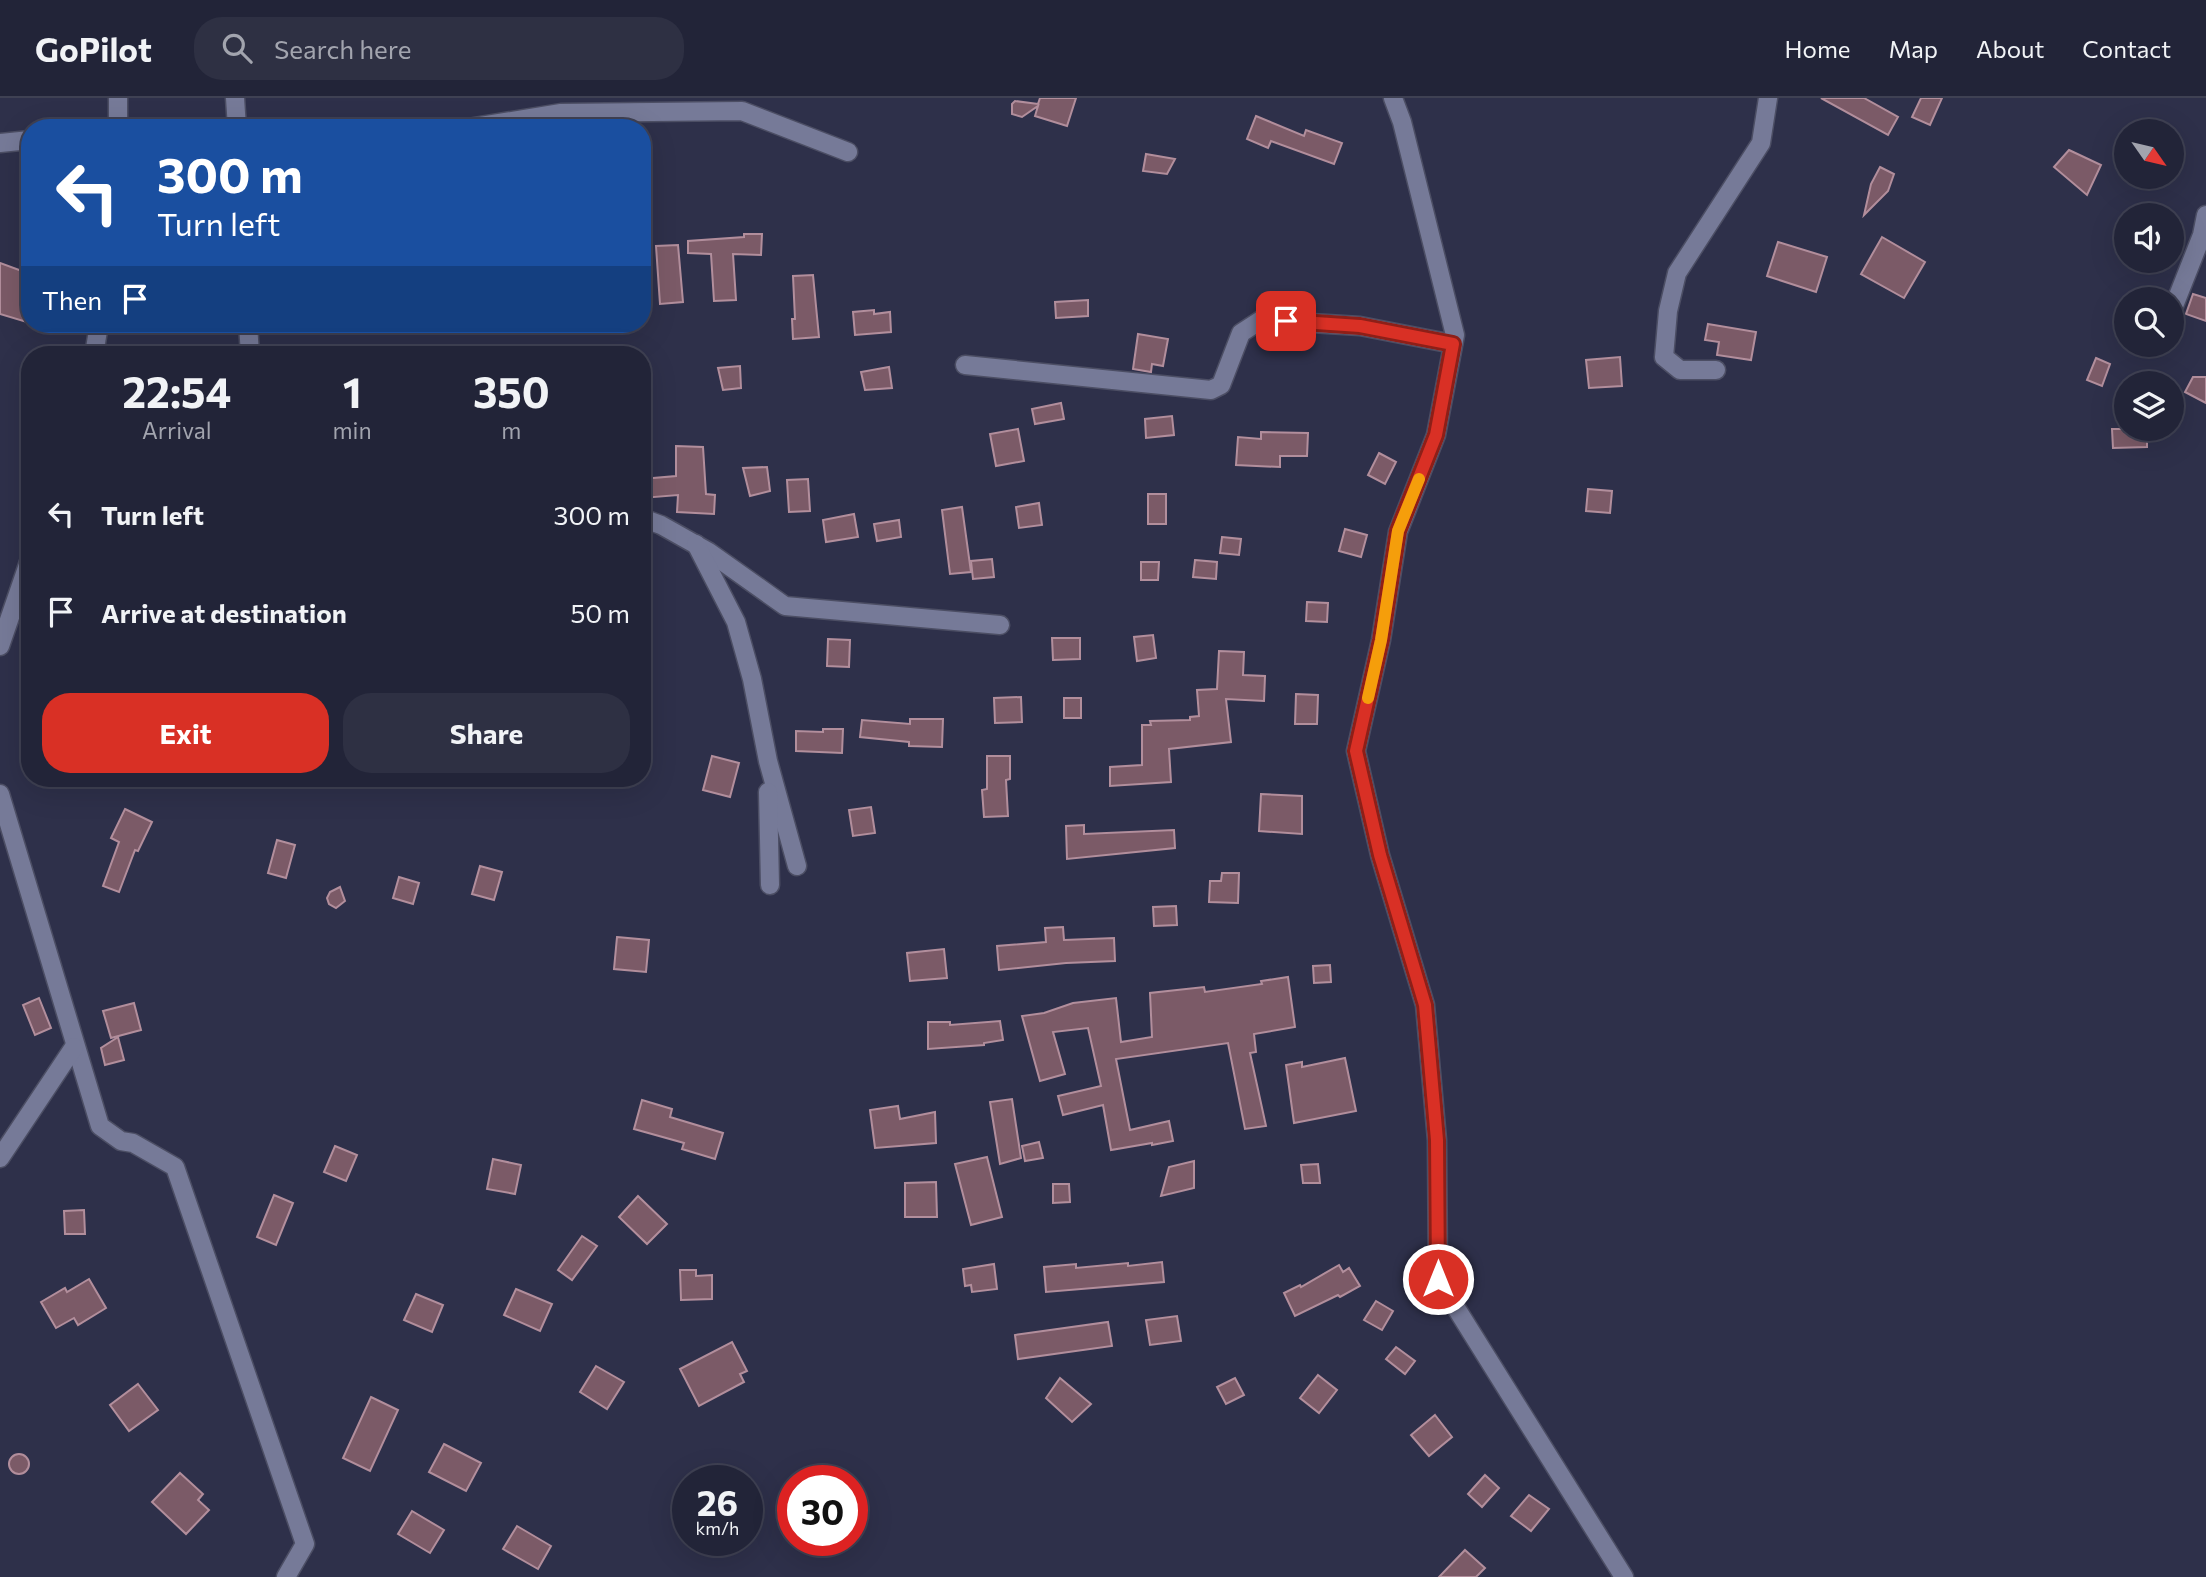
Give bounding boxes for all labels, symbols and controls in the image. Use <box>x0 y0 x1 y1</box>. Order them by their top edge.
search box <box>194 17 684 80</box>
text: GoPilot <box>35 28 152 69</box>
icon: search <box>218 29 256 67</box>
text: Search here <box>274 33 411 64</box>
text: Home <box>1785 34 1851 63</box>
text: Map <box>1889 34 1938 63</box>
text: About <box>1976 34 2044 63</box>
text: Contact <box>2082 34 2171 63</box>
north arrow <box>2114 119 2184 189</box>
map controls <box>2114 119 2184 441</box>
text: 300 m <box>157 143 303 203</box>
icon: left <box>42 147 133 238</box>
text: Turn left <box>157 203 281 243</box>
button: sound <box>2114 203 2184 273</box>
icon: arrive <box>116 280 154 318</box>
text: Then <box>42 284 102 315</box>
button: search <box>2114 287 2184 357</box>
pin <box>1256 291 1316 351</box>
icon: arrive <box>1267 302 1305 340</box>
text: 22:54 <box>122 365 231 417</box>
text: 1 <box>343 365 362 417</box>
text: 350 <box>473 365 550 417</box>
button: layers <box>2114 371 2184 441</box>
text: Arrival <box>142 416 212 444</box>
text: min <box>333 416 372 444</box>
text: m <box>501 416 521 444</box>
icon: left <box>42 495 80 533</box>
text: Turn left <box>101 499 204 530</box>
text: 300 m <box>554 499 630 530</box>
icon: arrive <box>42 593 80 631</box>
text: Arrive at destination <box>101 597 347 628</box>
text: 50 m <box>570 597 630 628</box>
button: Exit <box>42 693 329 773</box>
button: Share <box>343 693 630 773</box>
position arrow <box>1401 1242 1475 1316</box>
speed limit sign: 30 <box>777 1465 868 1556</box>
text: 26 <box>697 1480 738 1523</box>
text: km/h <box>696 1517 739 1539</box>

